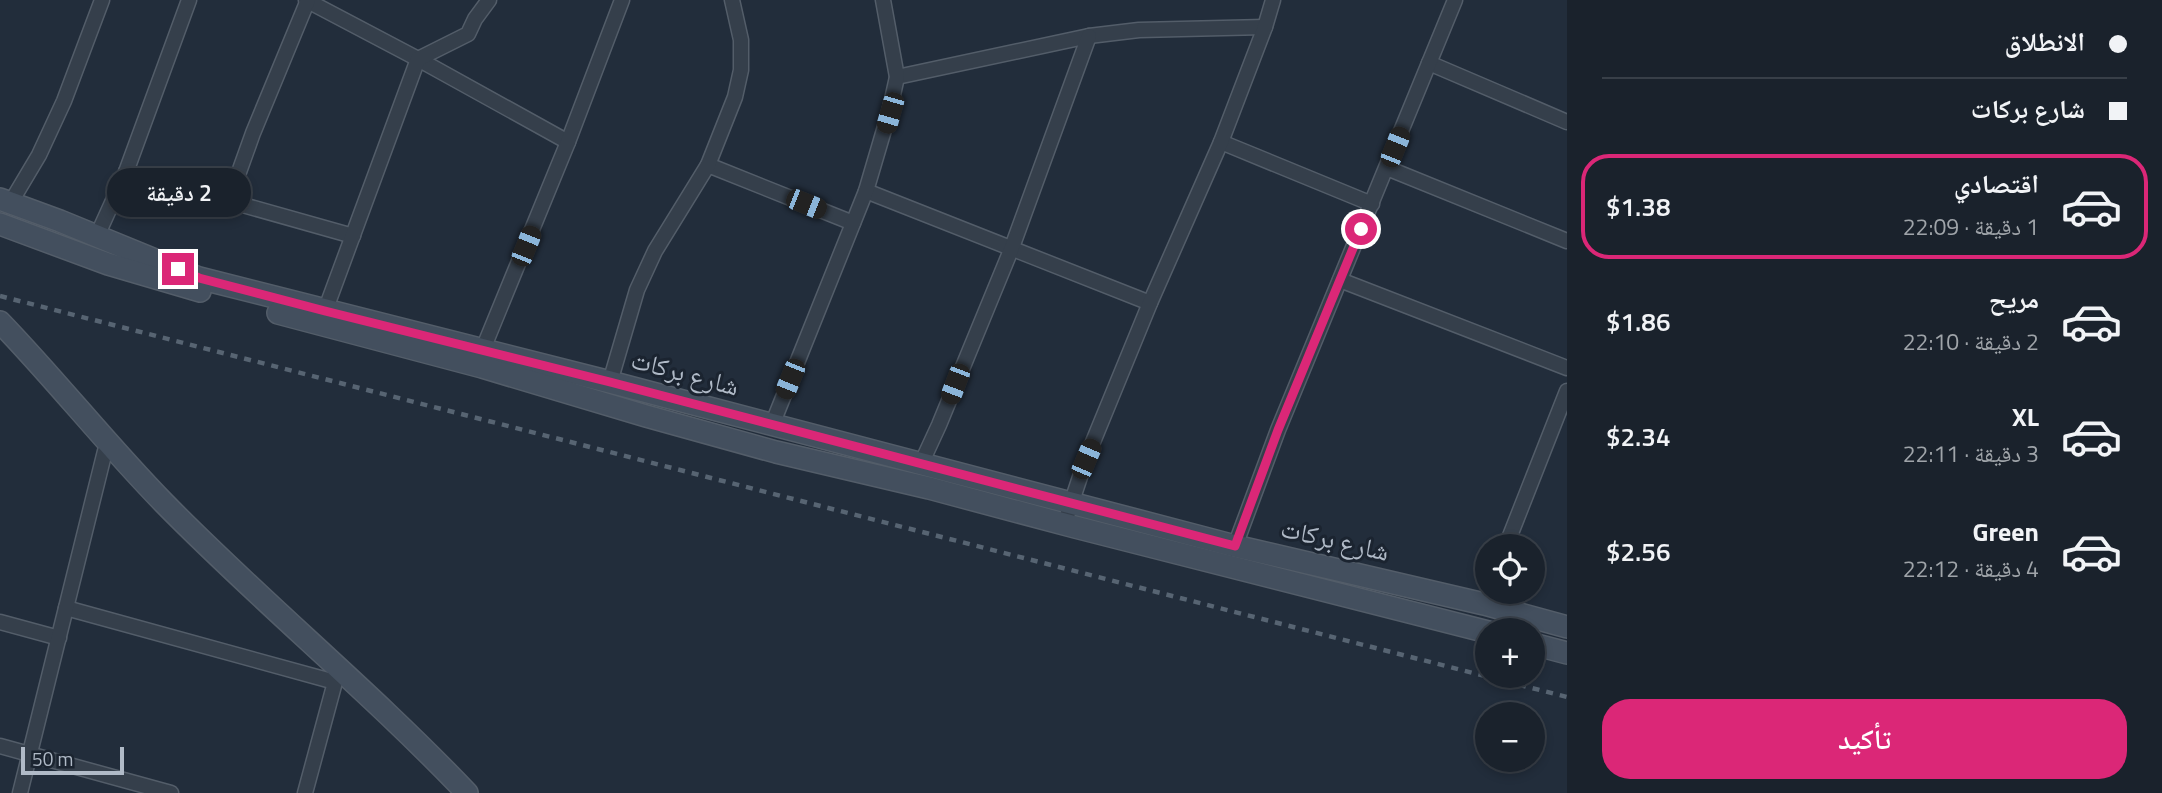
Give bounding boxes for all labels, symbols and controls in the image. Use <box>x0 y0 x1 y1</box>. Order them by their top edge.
text: الانطلاق <box>2005 22 2085 61</box>
text: شارع بركات <box>1971 89 2085 128</box>
car <box>875 90 906 136</box>
car <box>1378 124 1413 170</box>
text: اقتصادي <box>1954 164 2039 203</box>
callout: 2 دقيقة <box>106 168 250 216</box>
text: 2 دقيقة <box>146 175 212 210</box>
icon: car <box>2060 175 2123 238</box>
car <box>783 186 830 222</box>
text: $1.38 <box>1606 187 1670 226</box>
text: 1 دقيقة · 22:09 <box>1903 209 2039 244</box>
route start <box>1345 213 1377 245</box>
car <box>509 223 544 269</box>
route end <box>162 253 194 285</box>
text: مريح <box>1989 279 2039 318</box>
icon: car <box>2060 290 2123 353</box>
text: $1.86 <box>1606 302 1670 341</box>
text: 2 دقيقة · 22:10 <box>1903 324 2039 359</box>
street label: شارع بركات <box>627 339 743 406</box>
car <box>773 356 808 402</box>
car <box>938 361 973 407</box>
text: XL <box>2012 397 2039 436</box>
icon: car <box>2060 405 2123 468</box>
text: $2.34 <box>1606 417 1670 456</box>
car <box>1069 436 1104 482</box>
text: 3 دقيقة · 22:11 <box>1903 436 2039 471</box>
street label: شارع بركات <box>1277 508 1393 571</box>
text: Green <box>1973 512 2039 551</box>
icon: car <box>2060 520 2123 583</box>
text: $2.56 <box>1606 532 1670 571</box>
map controls <box>1475 534 1545 772</box>
button: locate <box>1475 534 1545 604</box>
text: 4 دقيقة · 22:12 <box>1903 551 2039 586</box>
button: + <box>1475 618 1545 688</box>
button: تأكيد <box>1602 699 2127 779</box>
button: − <box>1475 702 1545 772</box>
scale bar <box>21 744 124 776</box>
text: 50 m <box>32 744 73 773</box>

